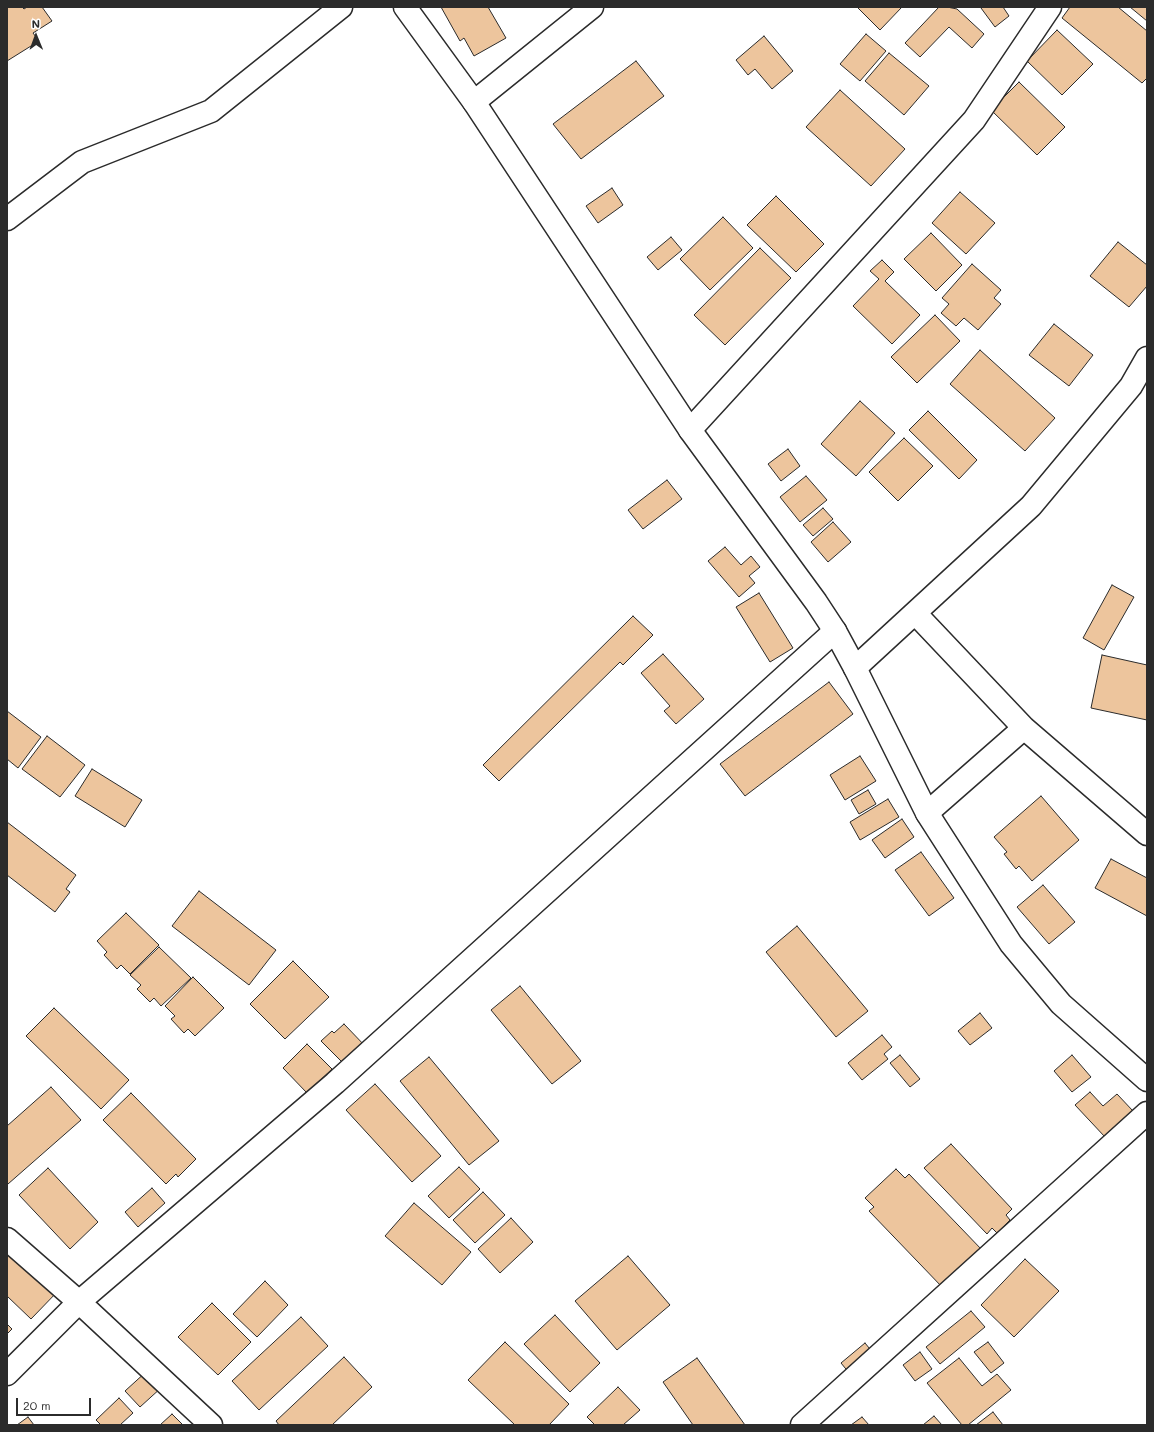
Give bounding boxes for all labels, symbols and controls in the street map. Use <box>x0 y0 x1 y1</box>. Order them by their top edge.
north arrow <box>16 16 56 56</box>
text: N <box>31 16 40 31</box>
scale bar <box>18 1390 93 1416</box>
text: 20 m <box>23 1397 51 1413</box>

